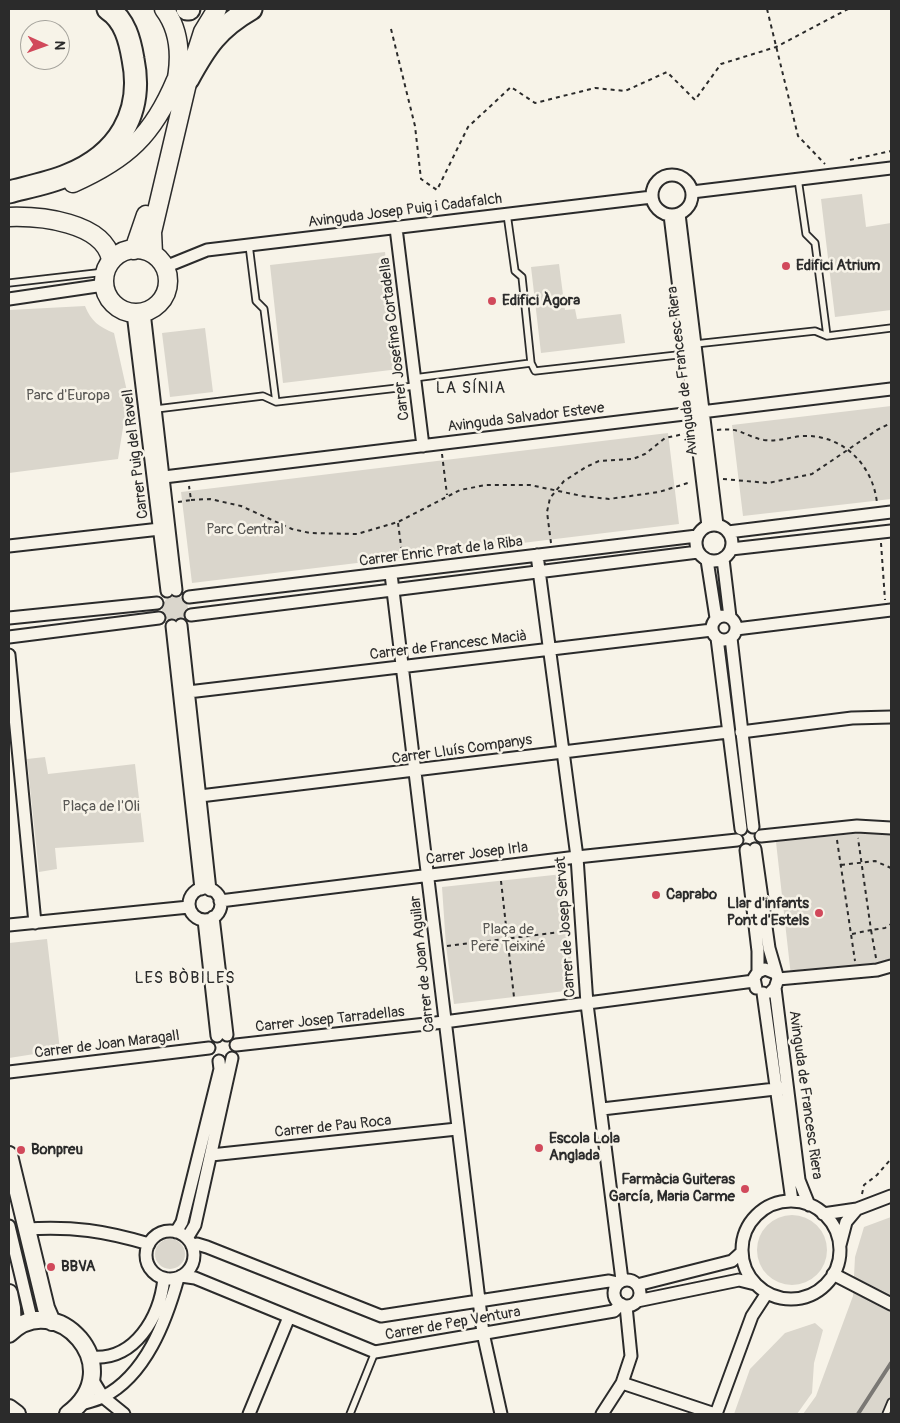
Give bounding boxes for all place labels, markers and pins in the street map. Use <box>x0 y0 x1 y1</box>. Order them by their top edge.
place label: Edifici Atrium <box>796 257 880 275</box>
marker: Edifici Atrium <box>780 260 792 272</box>
place label: Edifici Àgora <box>502 292 580 310</box>
marker: Edifici Àgora <box>486 295 498 307</box>
place label: Caprabo <box>666 886 717 904</box>
marker: Caprabo <box>650 889 662 901</box>
place label: Llar d'infants Pont d'Estels <box>727 895 809 930</box>
marker: Llar d'infants Pont d'Estels <box>813 907 825 919</box>
place label: Escola Lola Anglada <box>549 1130 620 1165</box>
place label: Bonpreu <box>31 1141 83 1159</box>
marker: Escola Lola Anglada <box>533 1142 545 1154</box>
marker: Bonpreu <box>15 1144 27 1156</box>
place label: Farmàcia Guiteras García, Maria Carme <box>609 1171 735 1206</box>
marker: Farmàcia Guiteras García, Maria Carme <box>739 1183 751 1195</box>
place label: BBVA <box>61 1258 96 1276</box>
marker: BBVA <box>45 1261 57 1273</box>

